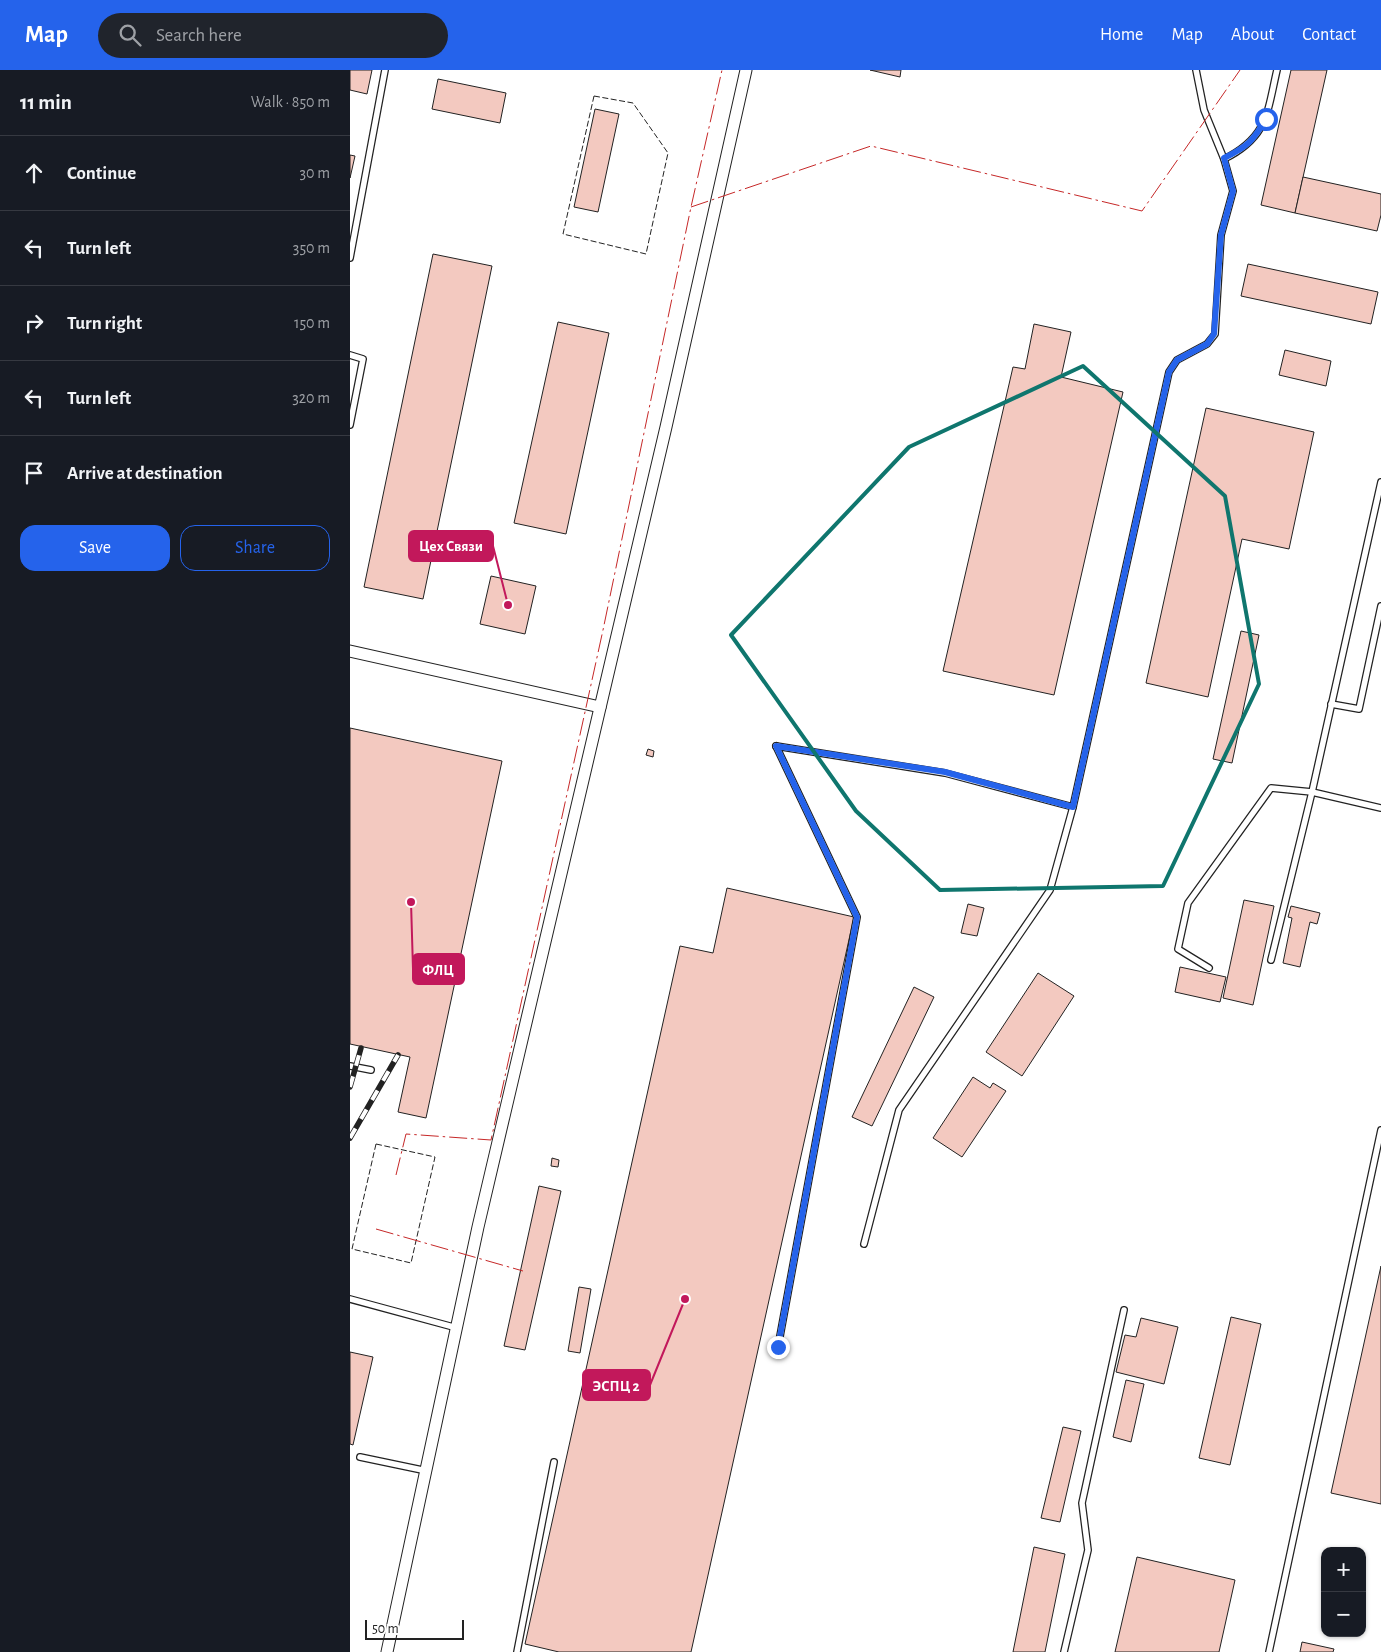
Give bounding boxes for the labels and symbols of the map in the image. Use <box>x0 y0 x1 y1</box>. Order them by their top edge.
route start <box>1255 108 1278 131</box>
callout: Цех Связи <box>409 531 493 561</box>
text: Цех Связи <box>419 539 483 554</box>
callout: ФЛЦ <box>413 954 464 984</box>
text: ФЛЦ <box>422 963 454 978</box>
route end <box>767 1336 790 1359</box>
callout: ЭСПЦ 2 <box>583 1370 650 1400</box>
text: ЭСПЦ 2 <box>593 1379 639 1394</box>
scale bar <box>365 1617 464 1640</box>

